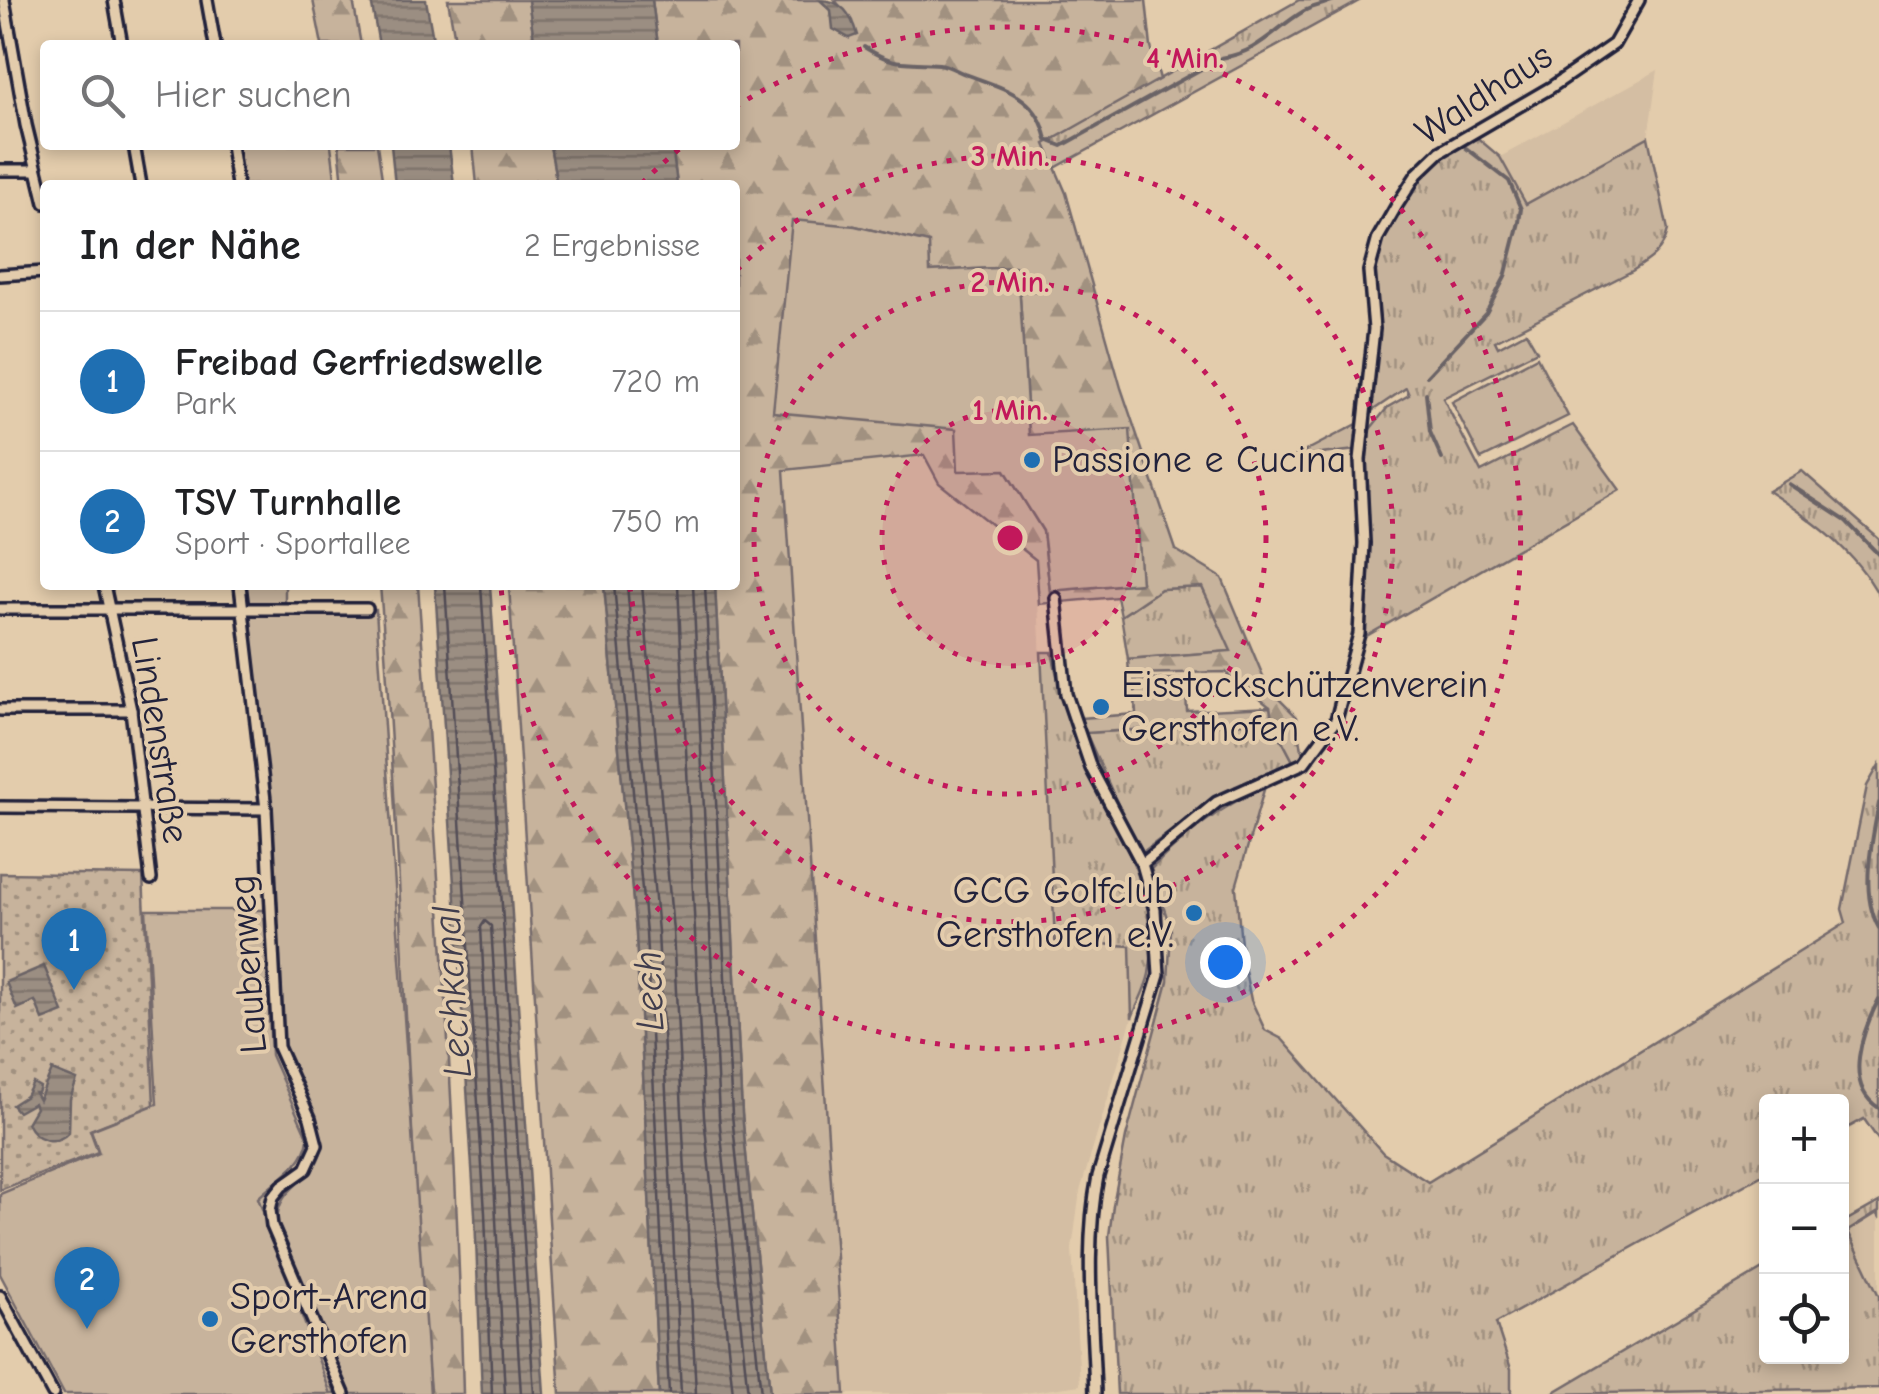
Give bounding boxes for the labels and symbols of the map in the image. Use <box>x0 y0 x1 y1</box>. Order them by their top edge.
street label: Waldhaus <box>1408 34 1560 154</box>
text: 4 Min. <box>1146 41 1224 76</box>
text: 3 Min. <box>971 139 1049 174</box>
text: 2 Min. <box>971 265 1049 300</box>
text: 1 Min. <box>972 393 1048 428</box>
place label: Passione e Cucina <box>1052 438 1346 482</box>
marker: Passione e Cucina <box>1021 449 1043 471</box>
centre of rings <box>992 520 1028 556</box>
street label: Lindenstraße <box>122 634 198 846</box>
place label: Eisstockschützenverein Gersthofen e.V. <box>1121 663 1488 751</box>
marker: Eisstockschützenverein Gersthofen e.V. <box>1090 696 1112 718</box>
place label: GCG Golfclub Gersthofen e.V. <box>936 869 1174 957</box>
street label: Laubenweg <box>220 873 276 1055</box>
marker: GCG Golfclub Gersthofen e.V. <box>1183 902 1205 924</box>
water label: Lechkanal <box>423 903 481 1079</box>
pin: 1 <box>42 908 106 990</box>
your location <box>1200 937 1251 988</box>
water label: Lech <box>625 950 673 1032</box>
pin: 2 <box>54 1246 120 1329</box>
place label: Sport-Arena Gersthofen <box>230 1275 429 1363</box>
marker: Sport-Arena Gersthofen <box>199 1308 221 1330</box>

